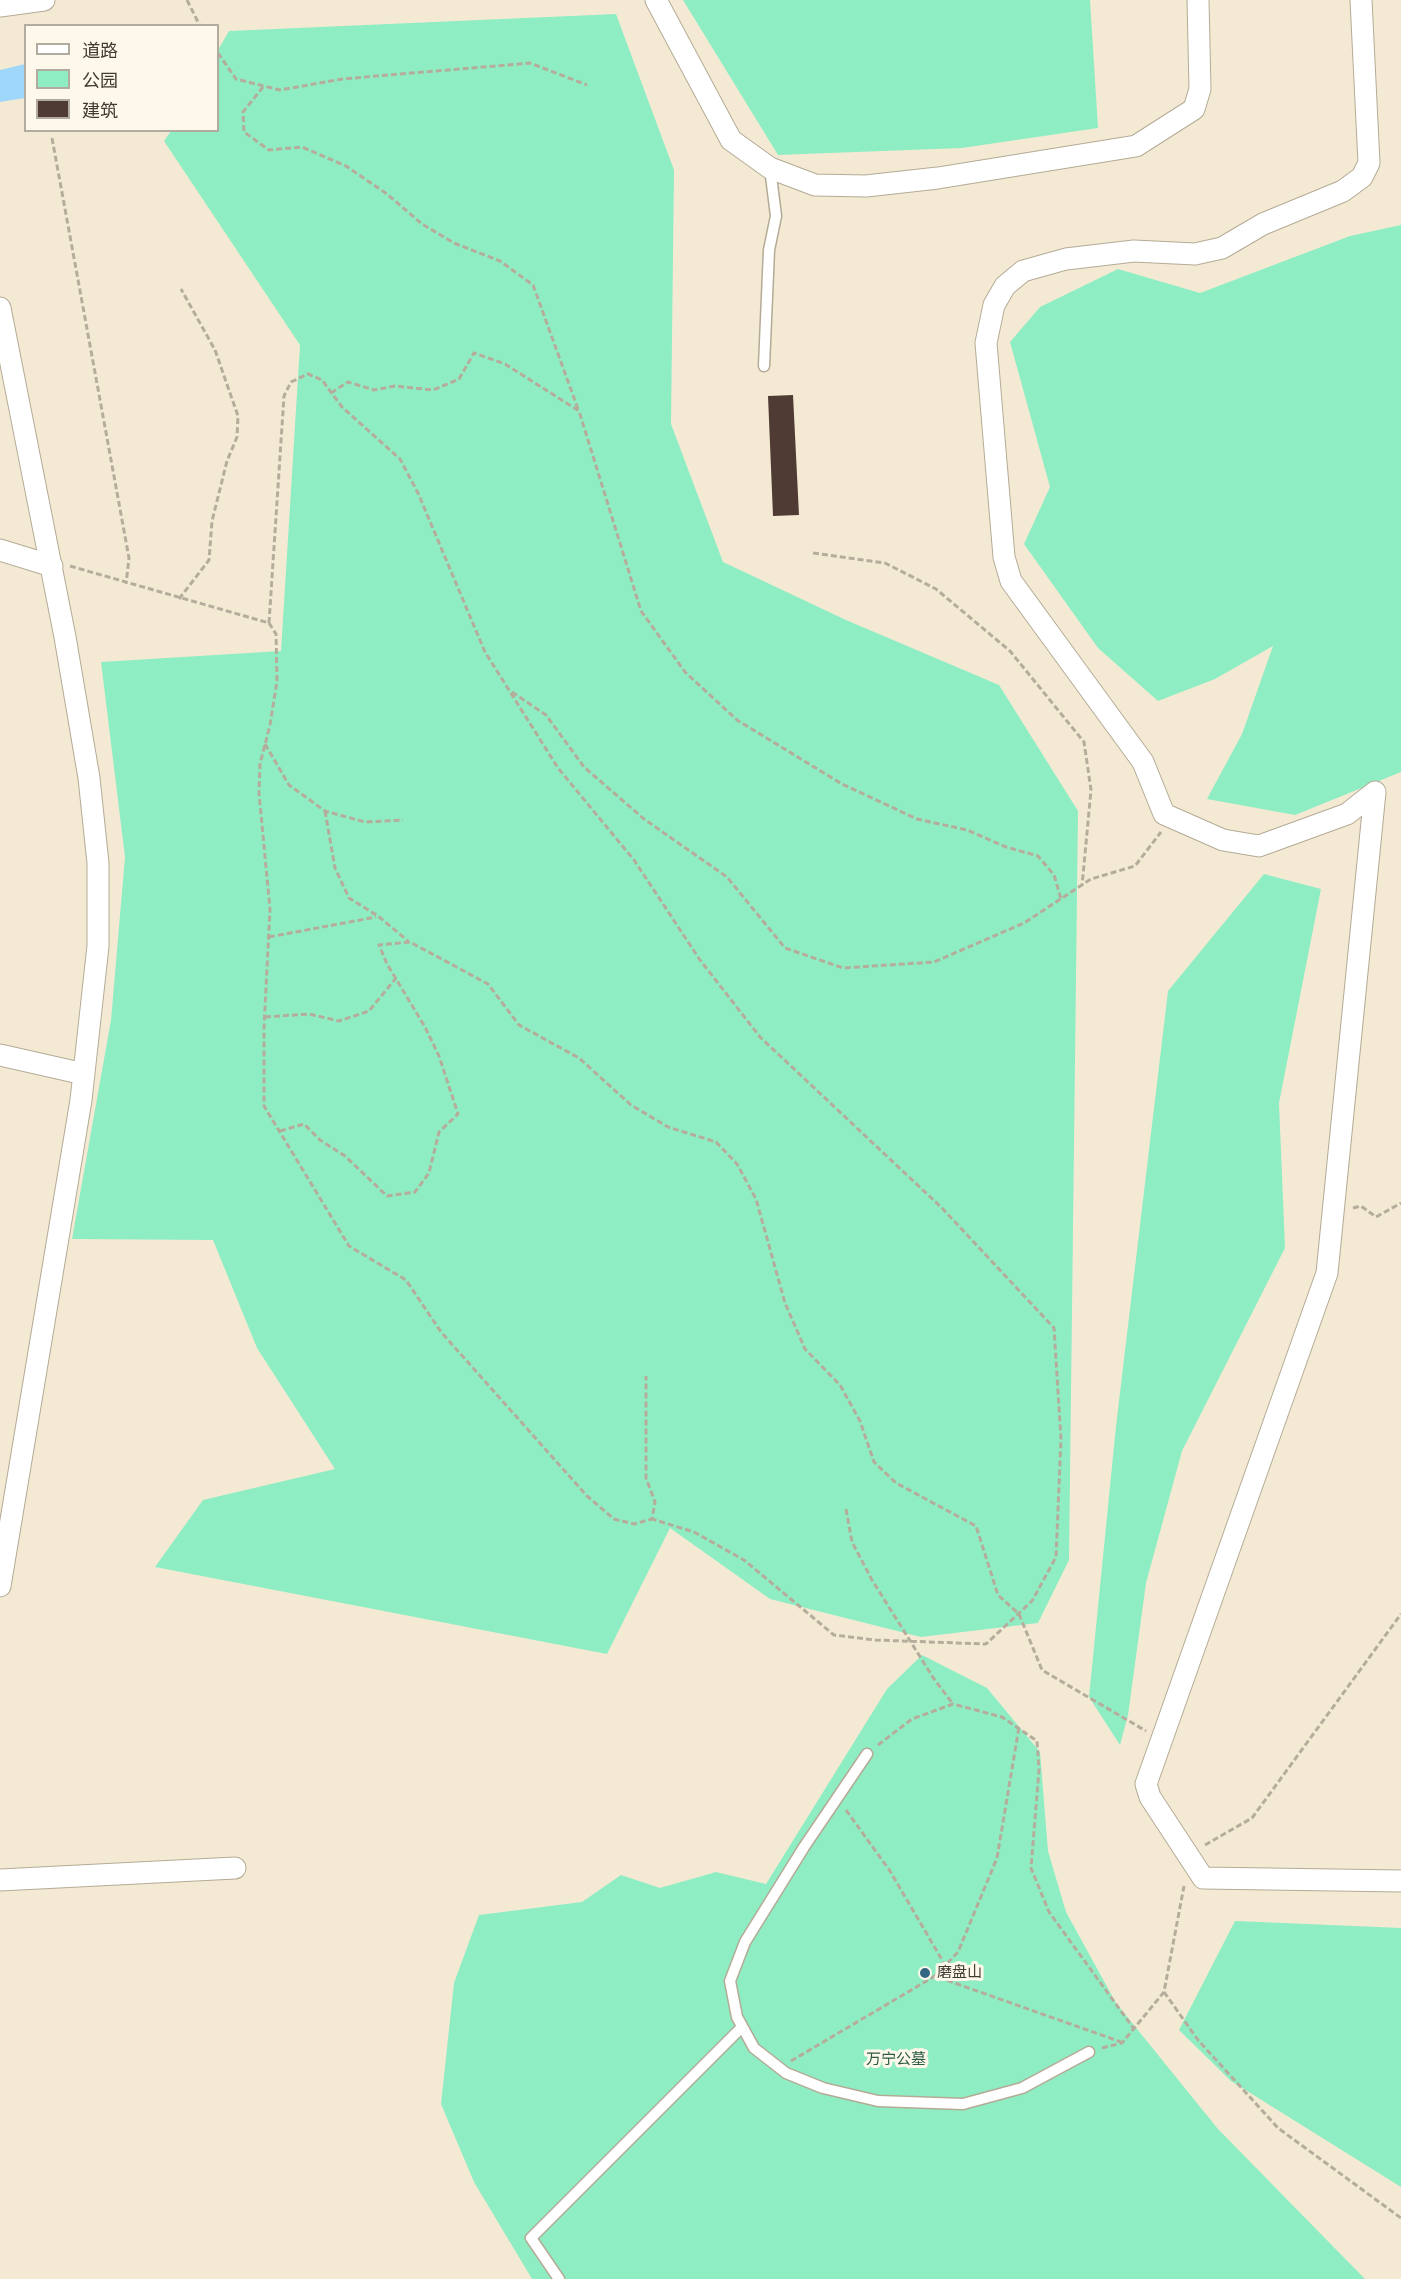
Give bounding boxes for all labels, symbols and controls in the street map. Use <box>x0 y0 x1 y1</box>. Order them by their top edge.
legend <box>24 24 219 132</box>
text: 道路 <box>82 39 118 63</box>
text: 公园 <box>82 69 118 93</box>
text: 建筑 <box>82 99 118 123</box>
place label: 磨盘山 <box>937 1964 982 1982</box>
marker: 磨盘山 <box>918 1966 932 1980</box>
park label: 万宁公墓 <box>866 2051 926 2069</box>

